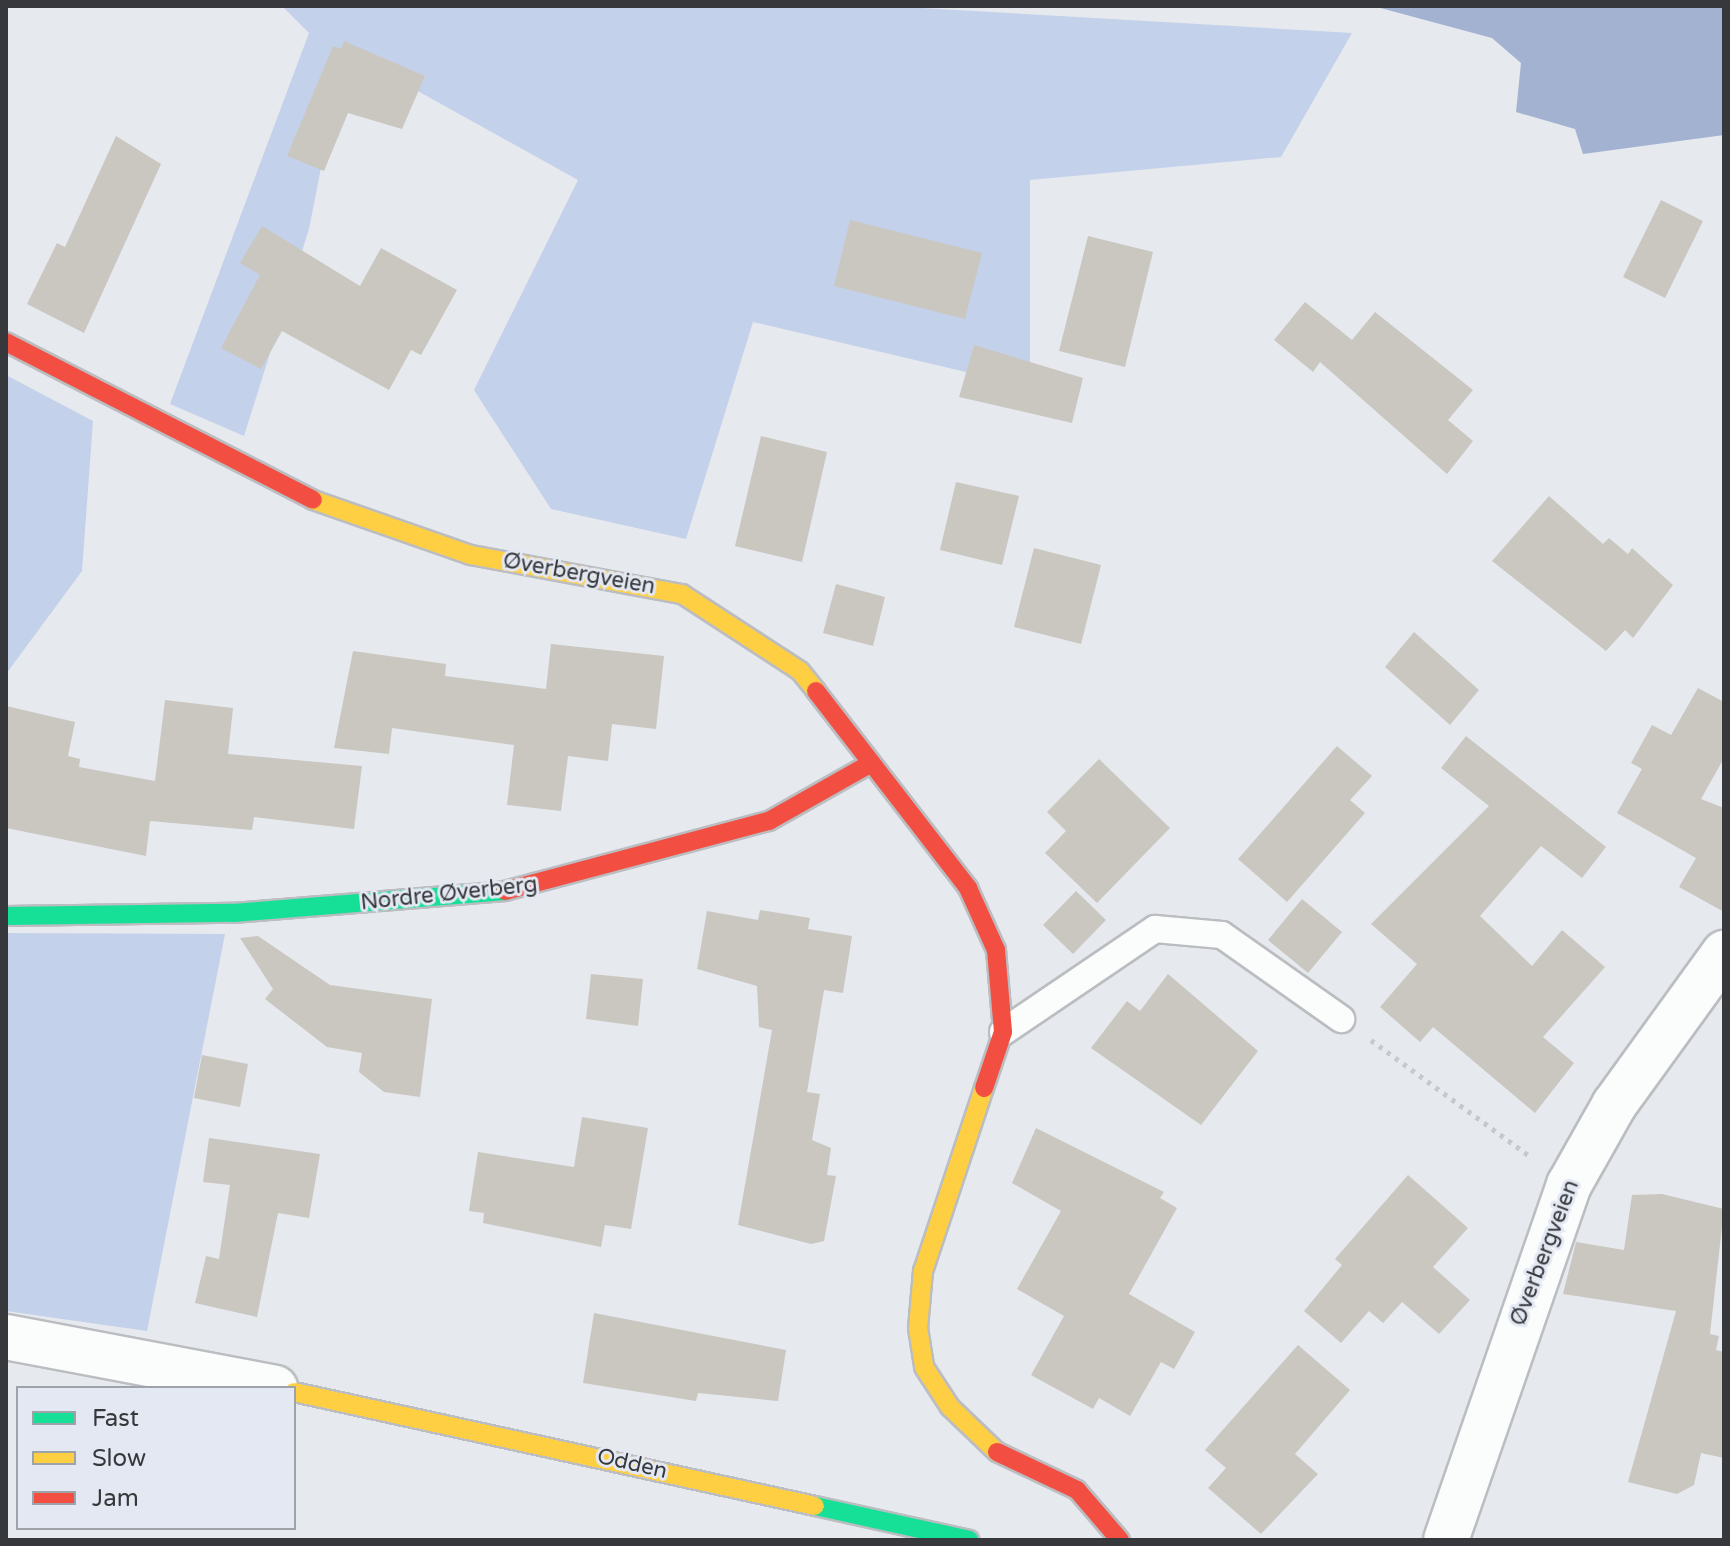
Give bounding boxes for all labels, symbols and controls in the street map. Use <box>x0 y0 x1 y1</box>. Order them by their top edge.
street label: Øverbergveien <box>501 548 657 600</box>
street label: Nordre Øverberg <box>359 872 539 916</box>
street label: Øverbergveien <box>1505 1176 1585 1330</box>
legend <box>16 1386 296 1530</box>
text: Fast <box>92 1404 139 1433</box>
street label: Odden <box>594 1443 670 1485</box>
text: Slow <box>92 1444 146 1473</box>
text: Jam <box>92 1484 139 1513</box>

